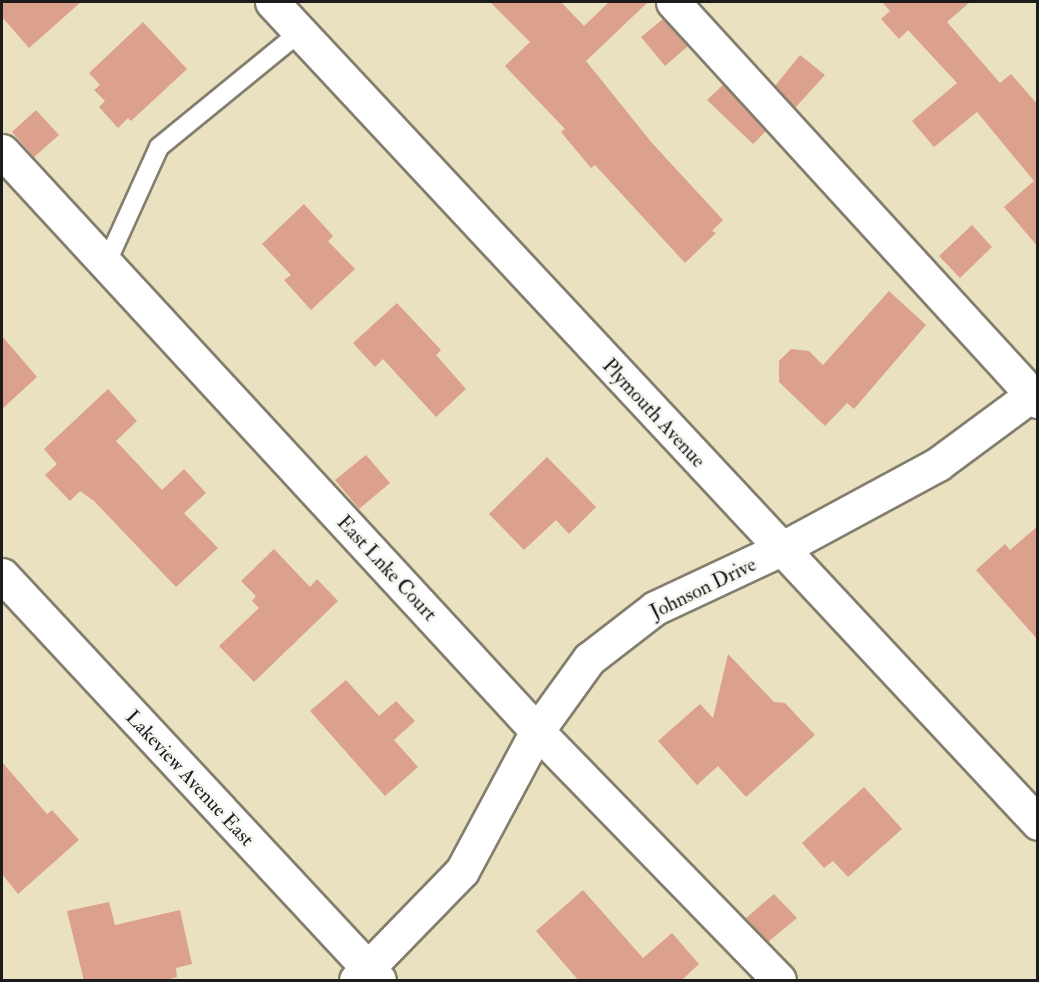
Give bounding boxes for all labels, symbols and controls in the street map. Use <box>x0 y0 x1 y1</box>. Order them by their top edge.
street label: Plymouth Avenue <box>597 354 711 472</box>
street label: East Lnke Court <box>332 510 442 626</box>
street label: Johnson Drive <box>646 552 760 624</box>
street label: Lakeview Avenue East <box>121 705 259 851</box>

